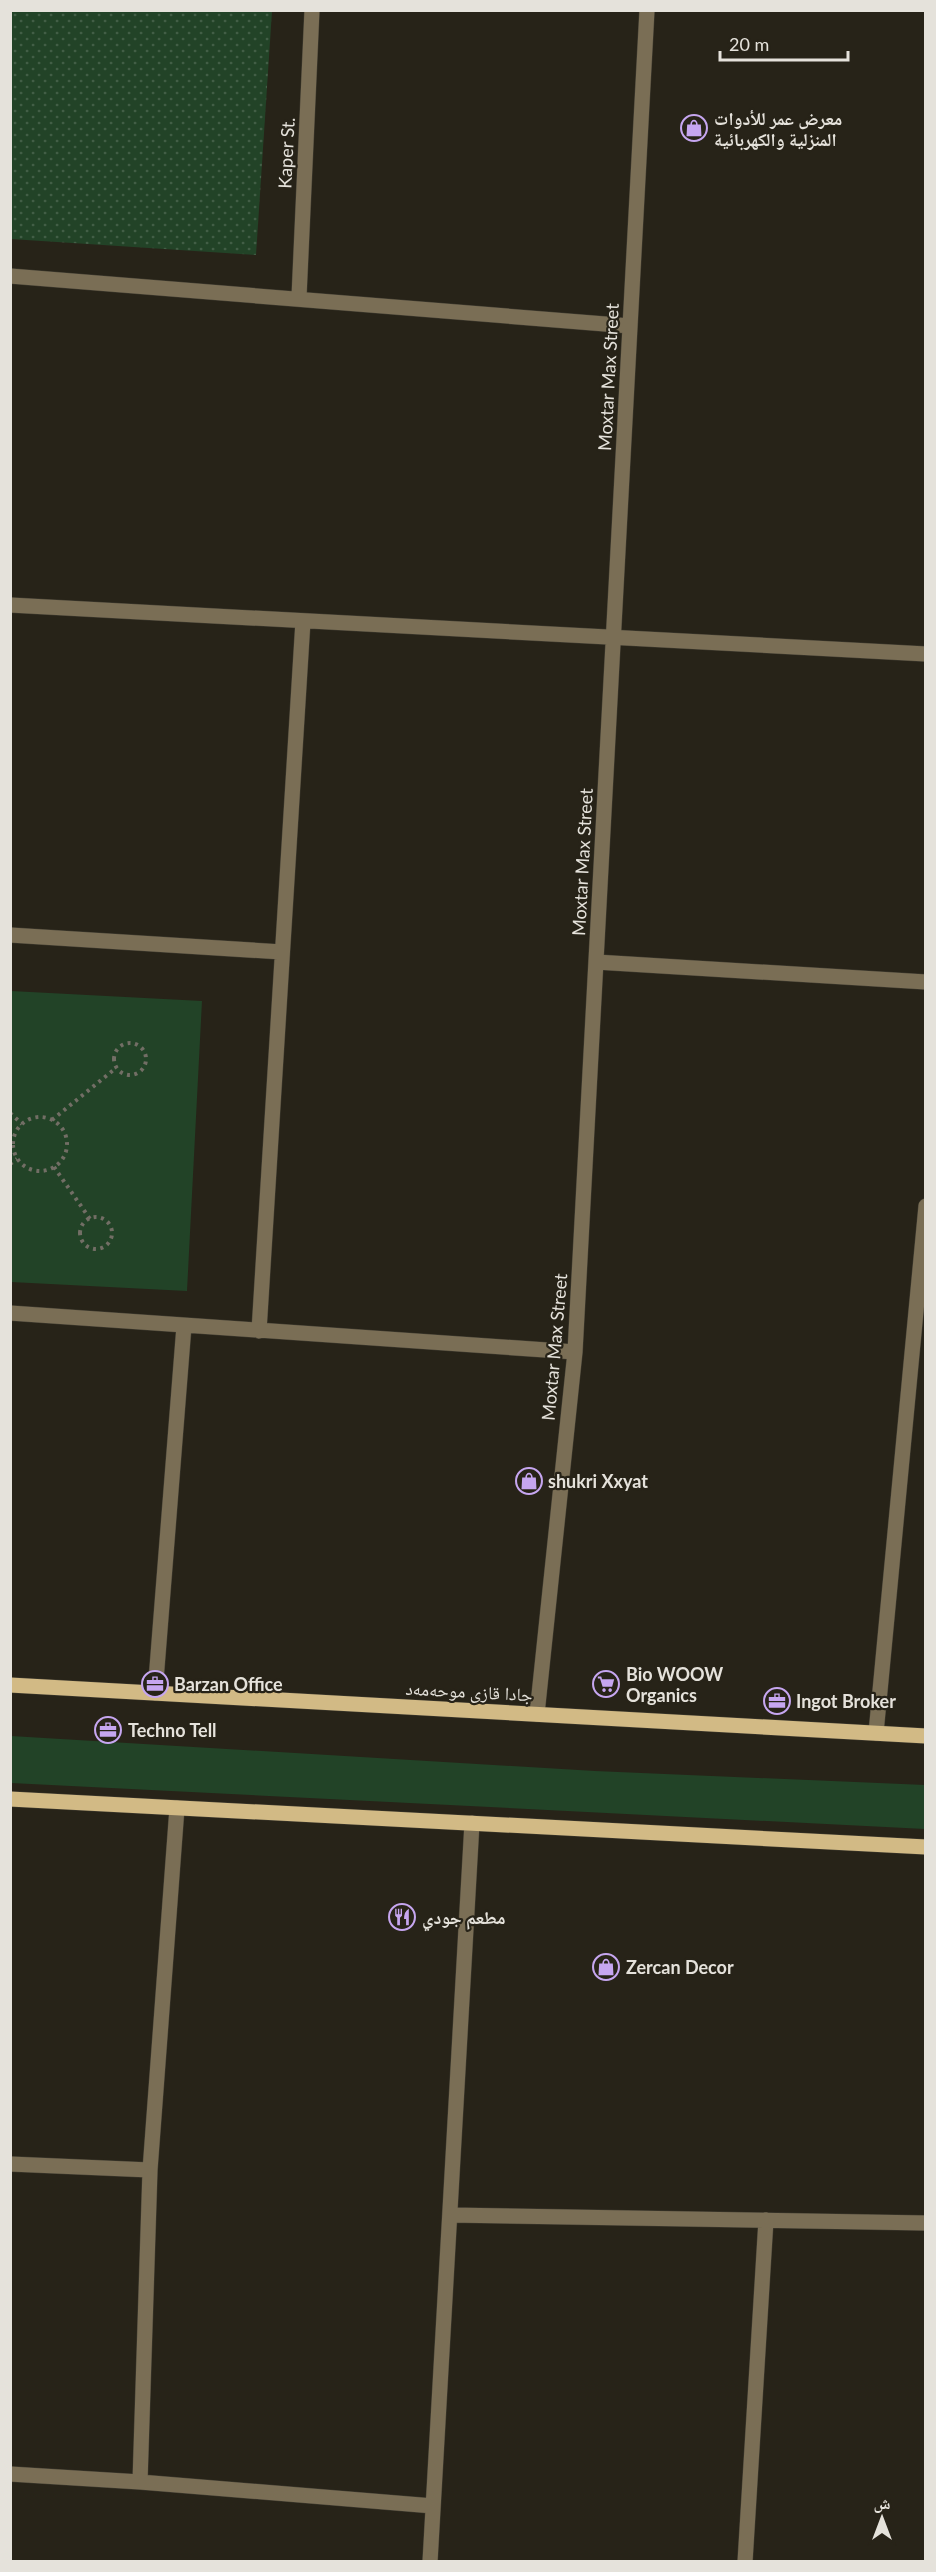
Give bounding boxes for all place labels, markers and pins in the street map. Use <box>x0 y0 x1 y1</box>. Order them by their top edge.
place label: معرض عمر للأدوات المنزلية والكهربائية <box>714 107 842 151</box>
shop icon: معرض عمر للأدوات المنزلية والكهربائية <box>679 113 709 143</box>
shop icon: shukri Xxyat <box>514 1466 544 1496</box>
place label: shukri Xxyat <box>548 1470 648 1492</box>
place label: Bio WOOW Organics <box>626 1663 723 1706</box>
office icon: Barzan Office <box>140 1669 170 1699</box>
supermarket icon: Bio WOOW Organics <box>591 1669 621 1699</box>
place label: Barzan Office <box>174 1673 283 1695</box>
office icon: Ingot Broker <box>762 1686 792 1716</box>
place label: Ingot Broker <box>796 1690 896 1712</box>
office icon: Techno Tell <box>93 1715 123 1745</box>
place label: Techno Tell <box>128 1719 217 1741</box>
restaurant icon: مطعم جودي <box>387 1902 417 1932</box>
place label: مطعم جودي <box>422 1906 505 1932</box>
shop icon: Zercan Decor <box>591 1952 621 1982</box>
place label: Zercan Decor <box>626 1956 734 1978</box>

